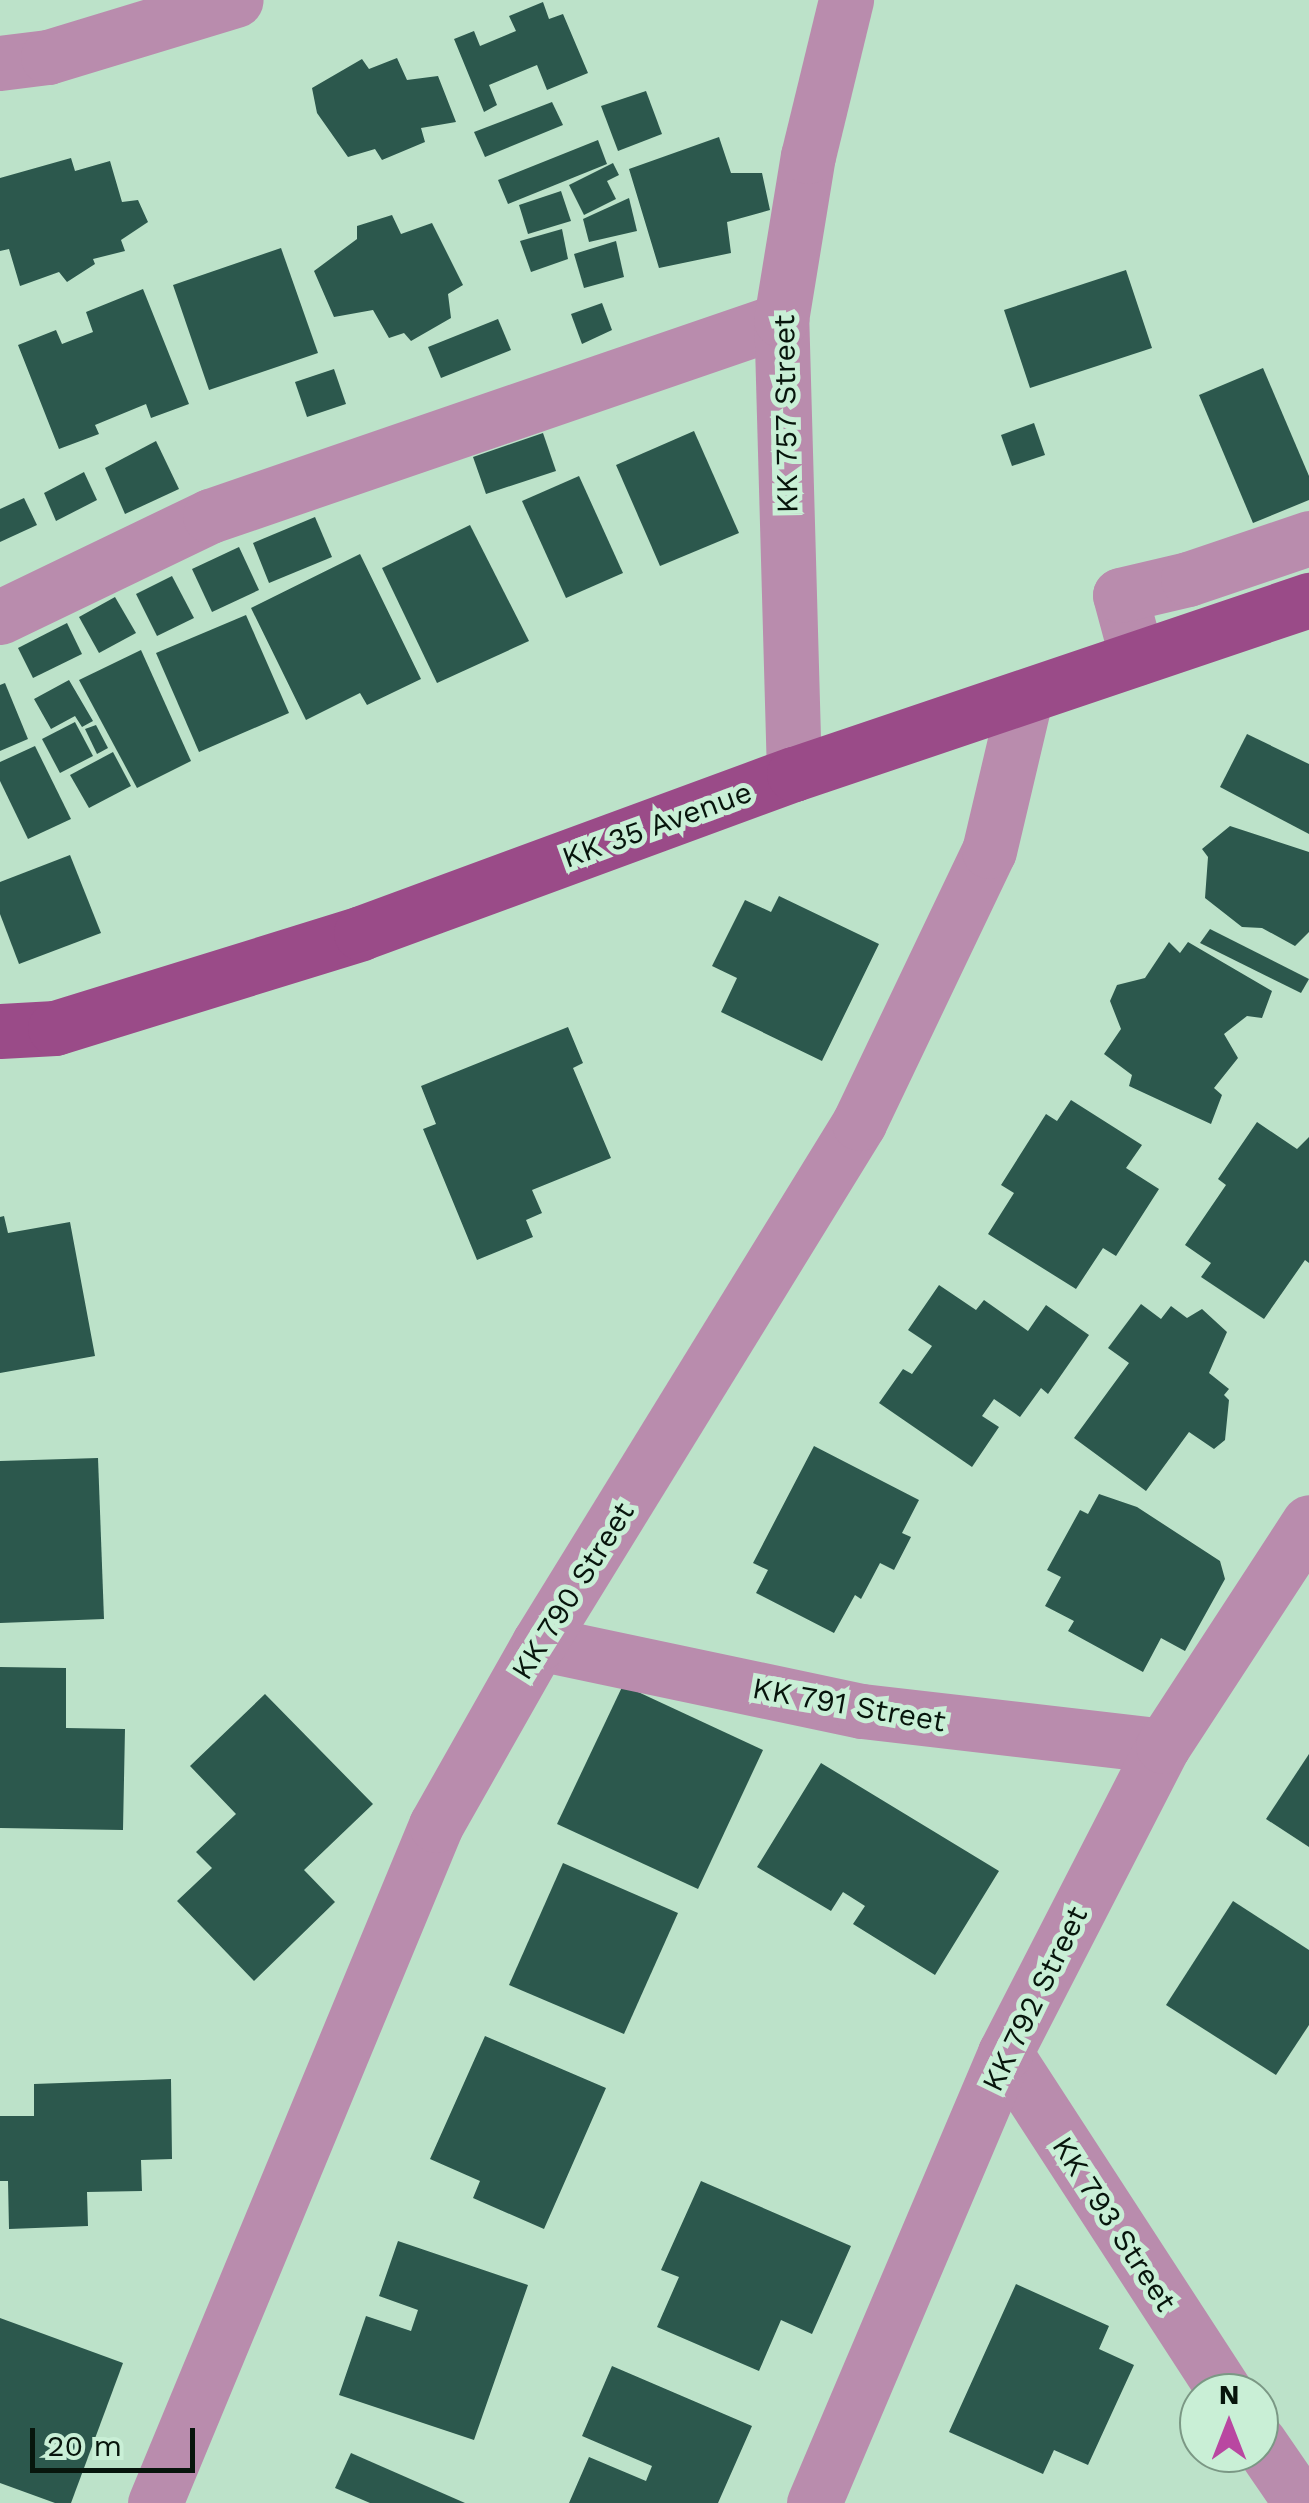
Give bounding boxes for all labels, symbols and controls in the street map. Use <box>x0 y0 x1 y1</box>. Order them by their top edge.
street label: KK 757 Street <box>766 313 806 515</box>
street label: KK 35 Avenue <box>556 774 758 876</box>
street label: KK 790 Street <box>504 1495 642 1687</box>
street label: KK 791 Street <box>749 1670 949 1740</box>
street label: KK 792 Street <box>974 1900 1096 2098</box>
street label: KK 793 Street <box>1044 2129 1184 2319</box>
north arrow <box>1179 2373 1279 2473</box>
text: N <box>1219 2378 1239 2411</box>
scale bar <box>35 2408 200 2470</box>
text: 20 m <box>47 2428 122 2463</box>

